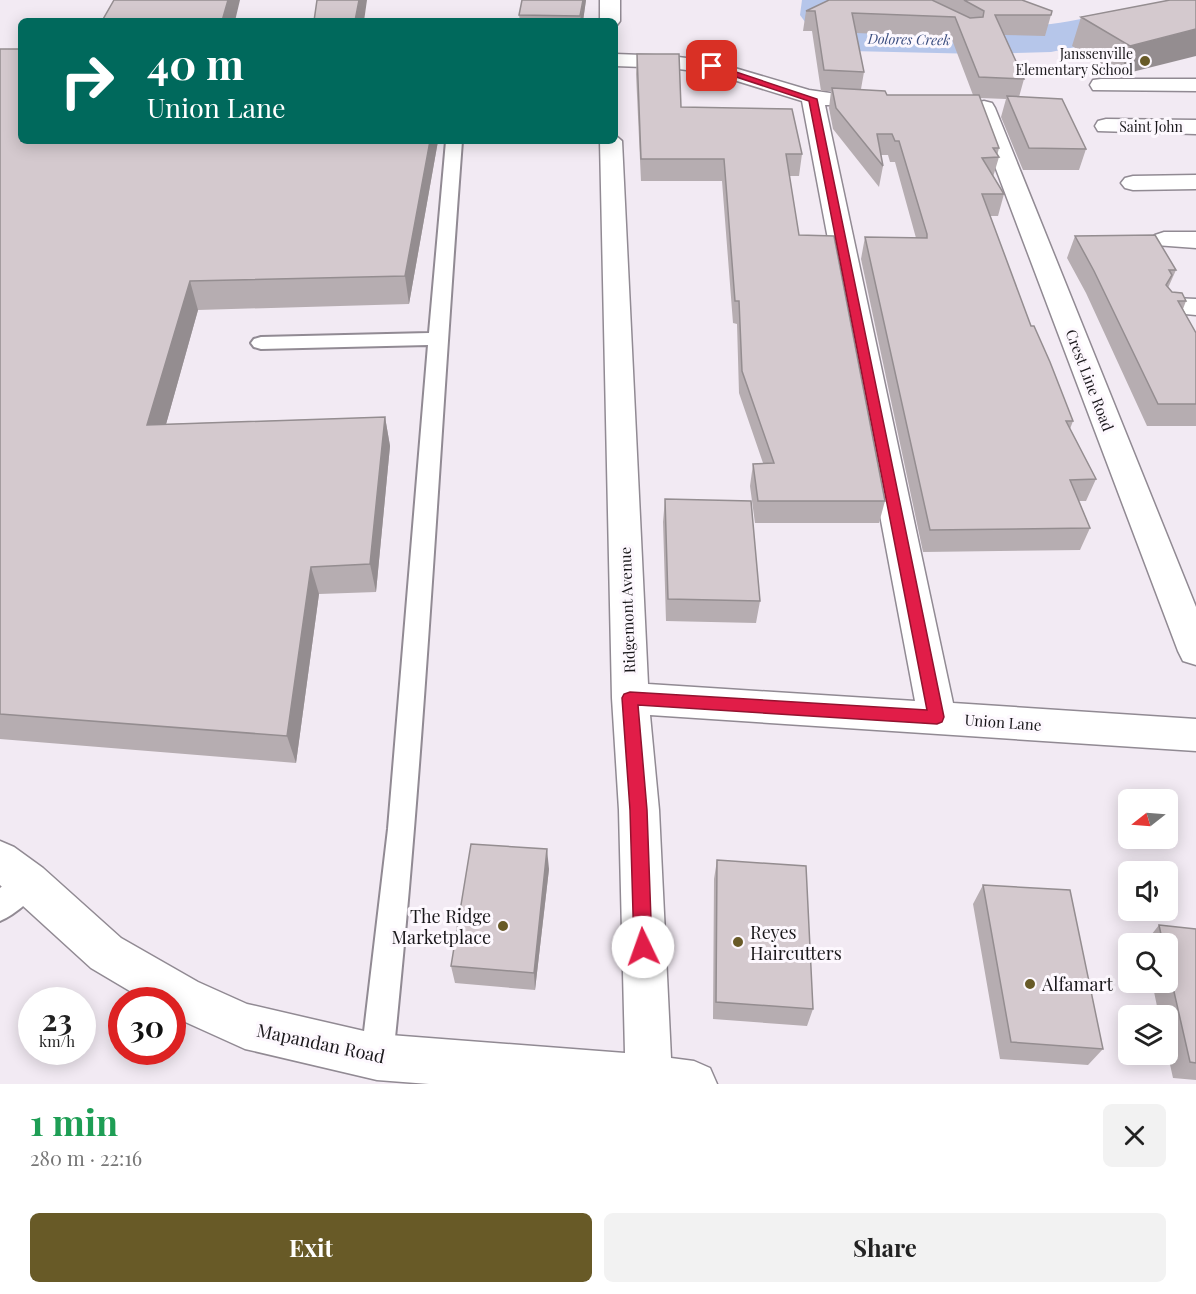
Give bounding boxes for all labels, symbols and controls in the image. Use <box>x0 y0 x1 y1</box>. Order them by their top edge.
water label: Dolores Creek <box>867 29 950 49</box>
text: 40 m <box>147 35 244 91</box>
pin <box>686 40 737 91</box>
icon: right <box>48 42 126 120</box>
place label: Janssenville Elementary School <box>1016 44 1133 79</box>
icon: arrive <box>695 49 728 82</box>
marker: Janssenville Elementary School <box>1138 54 1152 68</box>
text: Union Lane <box>147 89 286 125</box>
street label: Saint John <box>1119 117 1183 136</box>
street label: Crest Line Road <box>1061 326 1119 434</box>
street label: Ridgemont Avenue <box>615 546 639 674</box>
street label: Union Lane <box>964 709 1042 735</box>
north arrow <box>1118 789 1178 849</box>
map controls <box>1118 789 1178 1065</box>
button: sound <box>1118 861 1178 921</box>
place label: The Ridge Marketplace <box>391 904 491 949</box>
position arrow <box>611 915 675 979</box>
marker: The Ridge Marketplace <box>496 919 510 933</box>
place label: Reyes Haircutters <box>750 920 842 965</box>
button: search <box>1118 933 1178 993</box>
marker: Reyes Haircutters <box>731 935 745 949</box>
place label: Alfamart <box>1041 972 1113 996</box>
marker: Alfamart <box>1023 977 1037 991</box>
speed limit sign: 30 <box>108 987 186 1065</box>
text: 23 <box>42 999 72 1039</box>
button: layers <box>1118 1005 1178 1065</box>
street label: Mapandan Road <box>255 1018 388 1068</box>
text: km/h <box>39 1031 75 1051</box>
text: 1 min <box>30 1097 118 1145</box>
button: close <box>1103 1104 1166 1167</box>
text: 280 m · 22:16 <box>30 1144 142 1171</box>
button: Exit <box>30 1213 592 1282</box>
button: Share <box>604 1213 1166 1282</box>

